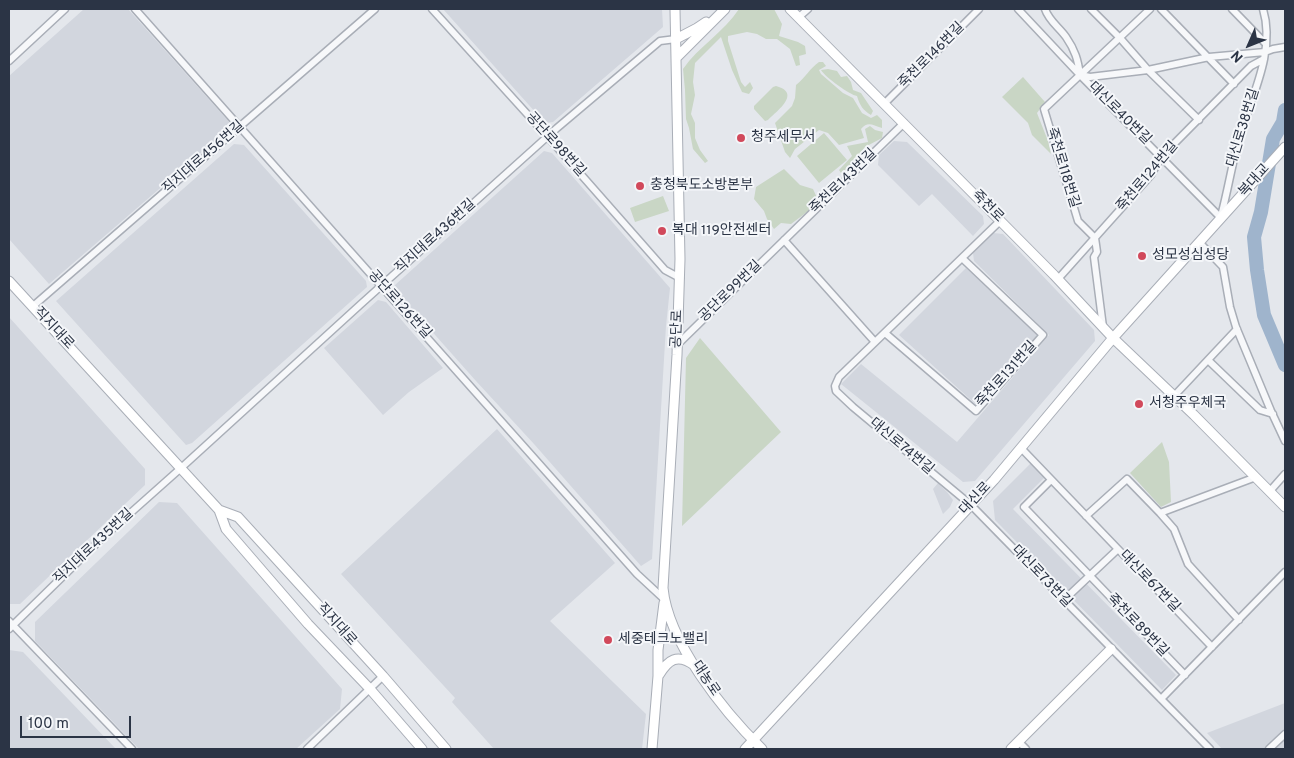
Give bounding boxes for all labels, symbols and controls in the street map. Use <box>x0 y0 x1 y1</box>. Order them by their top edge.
street label: 죽천로146번길 <box>896 20 968 92</box>
north arrow <box>1224 20 1274 70</box>
text: N <box>1228 46 1247 65</box>
street label: 대신로40번길 <box>1084 79 1154 149</box>
street label: 대신로38번길 <box>1224 87 1264 169</box>
street label: 공단로98번길 <box>522 109 588 181</box>
street label: 직지대로456번길 <box>160 118 248 198</box>
street label: 죽천로118번길 <box>1042 126 1082 210</box>
place label: 청주세무서 <box>751 130 815 146</box>
marker: 청주세무서 <box>735 132 747 144</box>
street label: 죽천로124번길 <box>1114 138 1182 216</box>
street label: 죽천로143번길 <box>807 146 881 218</box>
street label: 복대교 <box>1236 161 1274 201</box>
place label: 충청북도소방본부 <box>650 178 753 194</box>
marker: 충청북도소방본부 <box>634 180 646 192</box>
street label: 죽천로 <box>967 187 1007 227</box>
street label: 직지대로436번길 <box>392 196 480 278</box>
place label: 복대 119안전센터 <box>672 223 771 239</box>
marker: 복대 119안전센터 <box>656 225 668 237</box>
place label: 성모성심성당 <box>1152 248 1229 264</box>
marker: 성모성심성당 <box>1136 250 1148 262</box>
street label: 공단로99번길 <box>696 258 766 326</box>
street label: 공단로126번길 <box>364 267 434 343</box>
street label: 직지대로 <box>29 304 77 354</box>
street label: 공단로 <box>669 309 687 349</box>
street label: 죽천로131번길 <box>973 338 1041 412</box>
place label: 서청주우체국 <box>1149 396 1226 412</box>
marker: 서청주우체국 <box>1133 398 1145 410</box>
street label: 대신로74번길 <box>865 415 937 479</box>
street label: 대신로 <box>957 479 995 519</box>
street label: 직지대로435번길 <box>51 506 137 588</box>
street label: 대신로73번길 <box>1007 542 1075 612</box>
street label: 대신로67번길 <box>1115 547 1183 617</box>
street label: 죽천로89번길 <box>1103 591 1171 661</box>
street label: 직지대로 <box>313 600 359 650</box>
place label: 세중테크노밸리 <box>618 632 708 648</box>
marker: 세중테크노밸리 <box>602 634 614 646</box>
street label: 대농로 <box>687 658 723 700</box>
scale bar <box>22 706 134 738</box>
text: 100 m <box>28 715 69 734</box>

